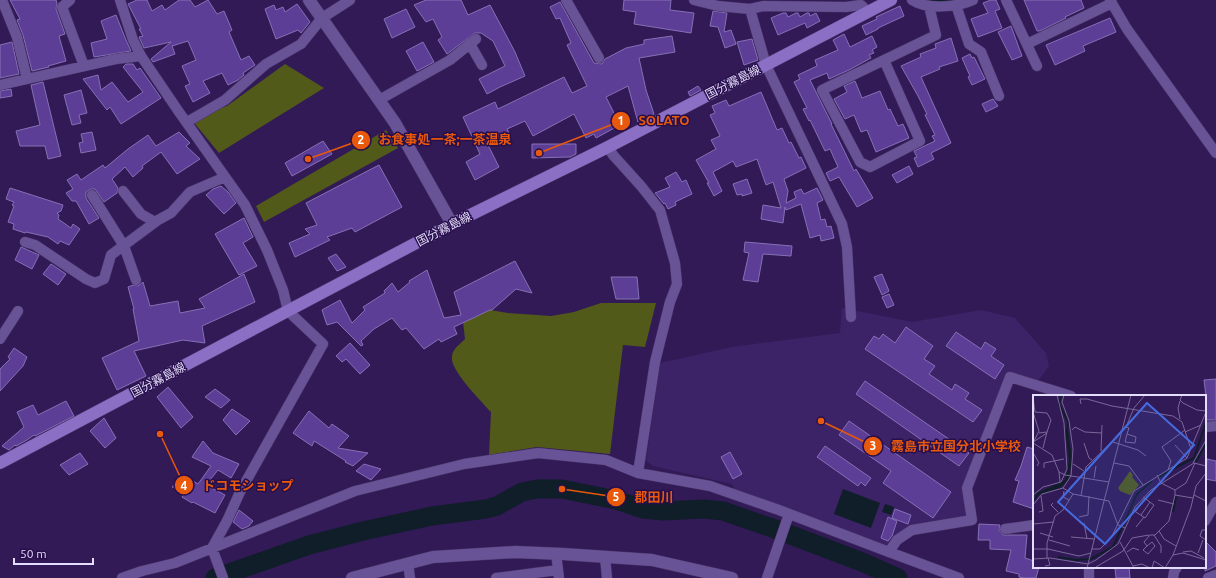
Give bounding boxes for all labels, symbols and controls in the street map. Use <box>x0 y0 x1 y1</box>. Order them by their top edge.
street label: 国分霧島線 <box>703 62 762 101</box>
callout: SOLATO <box>611 108 698 133</box>
text: SOLATO <box>638 113 690 127</box>
text: 1 <box>618 114 624 127</box>
callout: お食事処一茶;一茶温泉 <box>351 127 520 152</box>
text: お食事処一茶;一茶温泉 <box>378 132 512 147</box>
text: 2 <box>358 133 365 146</box>
street label: 国分霧島線 <box>414 209 473 248</box>
street label: 国分霧島線 <box>128 360 187 399</box>
inset map <box>1033 395 1206 568</box>
callout: 霧島市立国分北小学校 <box>863 434 1029 459</box>
text: 3 <box>870 439 876 452</box>
text: 霧島市立国分北小学校 <box>891 439 1021 453</box>
callout: ドコモショップ <box>174 473 301 498</box>
text: ドコモショップ <box>202 478 294 492</box>
text: 4 <box>181 479 188 492</box>
callout: 郡田川 <box>606 485 681 510</box>
text: 5 <box>613 490 620 503</box>
text: 郡田川 <box>634 490 674 504</box>
scale bar <box>14 540 93 566</box>
text: 50 m <box>20 547 47 560</box>

